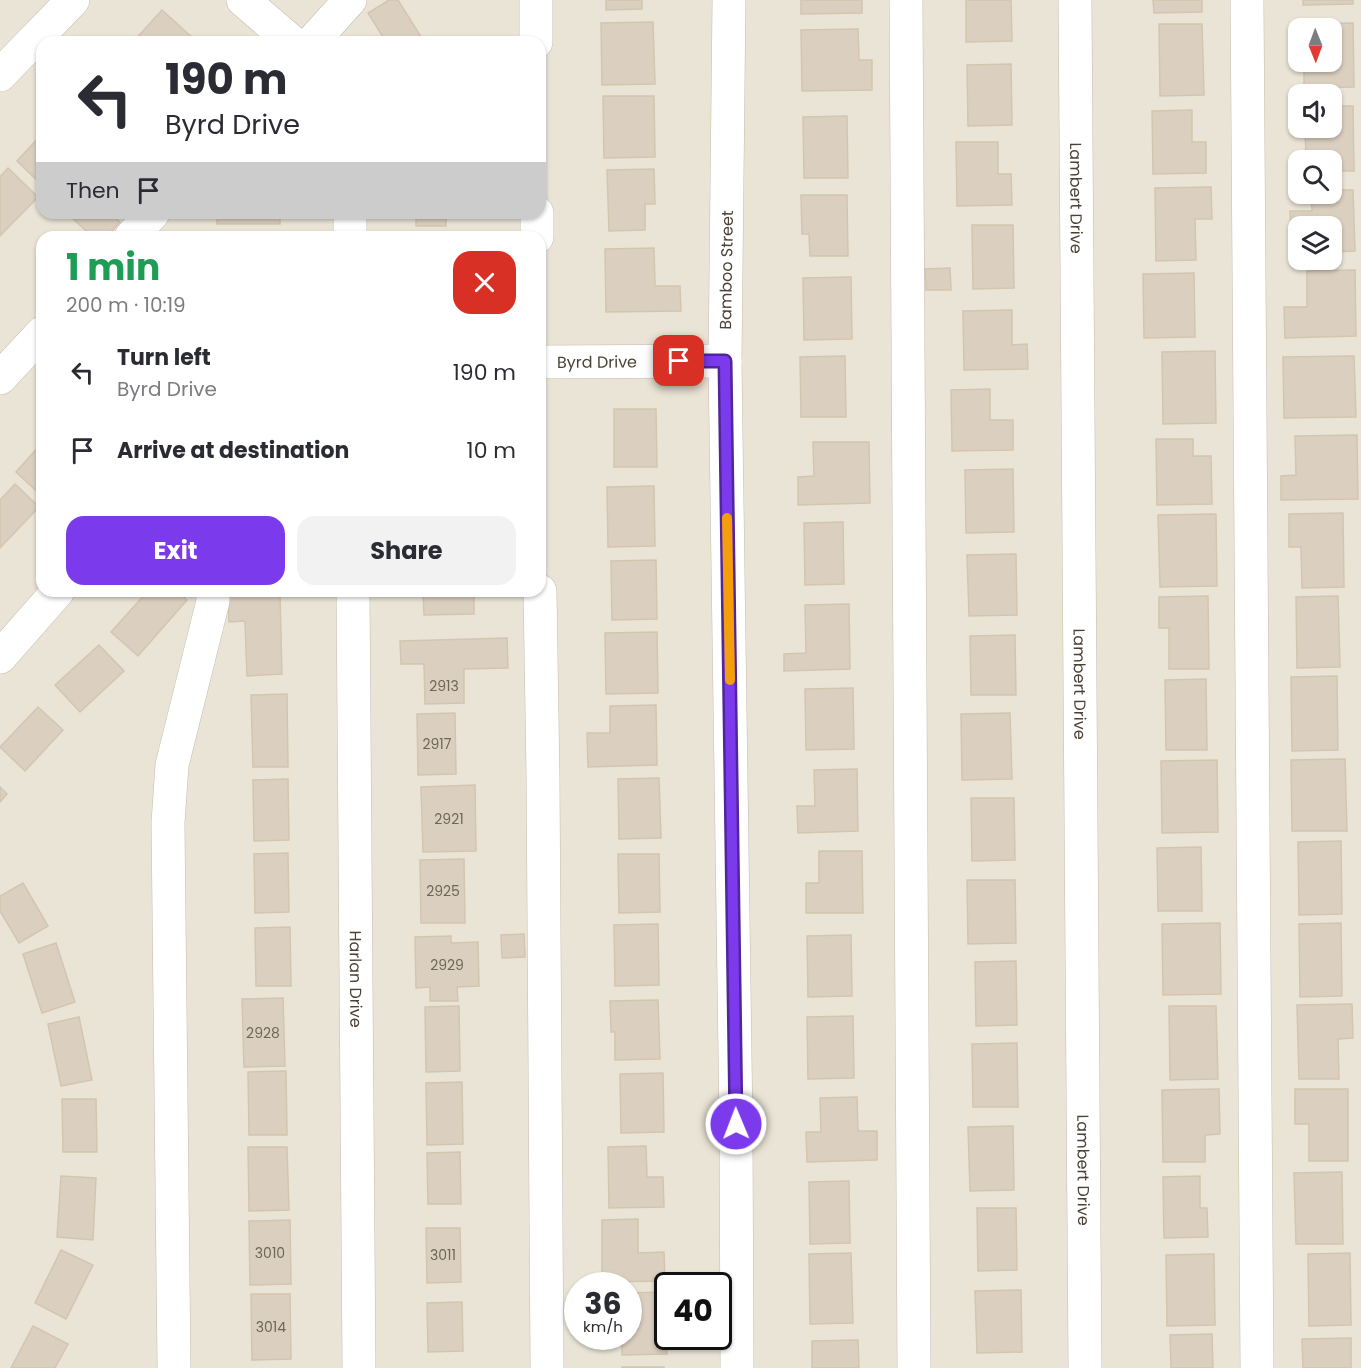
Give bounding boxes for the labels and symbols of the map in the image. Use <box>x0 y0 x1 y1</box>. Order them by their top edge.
north arrow <box>1288 18 1342 72</box>
street label: Lambert Drive <box>1064 142 1088 254</box>
street label: Bamboo Street <box>714 210 739 330</box>
pin <box>653 335 704 386</box>
street label: Byrd Drive <box>557 350 637 374</box>
street label: Lambert Drive <box>1068 628 1091 740</box>
house number: 2913 <box>429 676 459 696</box>
house number: 2917 <box>423 734 452 754</box>
house number: 2921 <box>434 809 464 829</box>
house number: 2925 <box>426 881 460 901</box>
street label: Harlan Drive <box>344 930 367 1028</box>
house number: 2929 <box>430 955 464 975</box>
house number: 2928 <box>246 1023 280 1043</box>
position arrow <box>704 1092 768 1156</box>
street label: Lambert Drive <box>1071 1114 1095 1226</box>
house number: 3010 <box>255 1243 285 1263</box>
house number: 3011 <box>430 1245 456 1265</box>
speed limit sign: 40 <box>654 1272 732 1350</box>
house number: 3014 <box>256 1317 286 1337</box>

